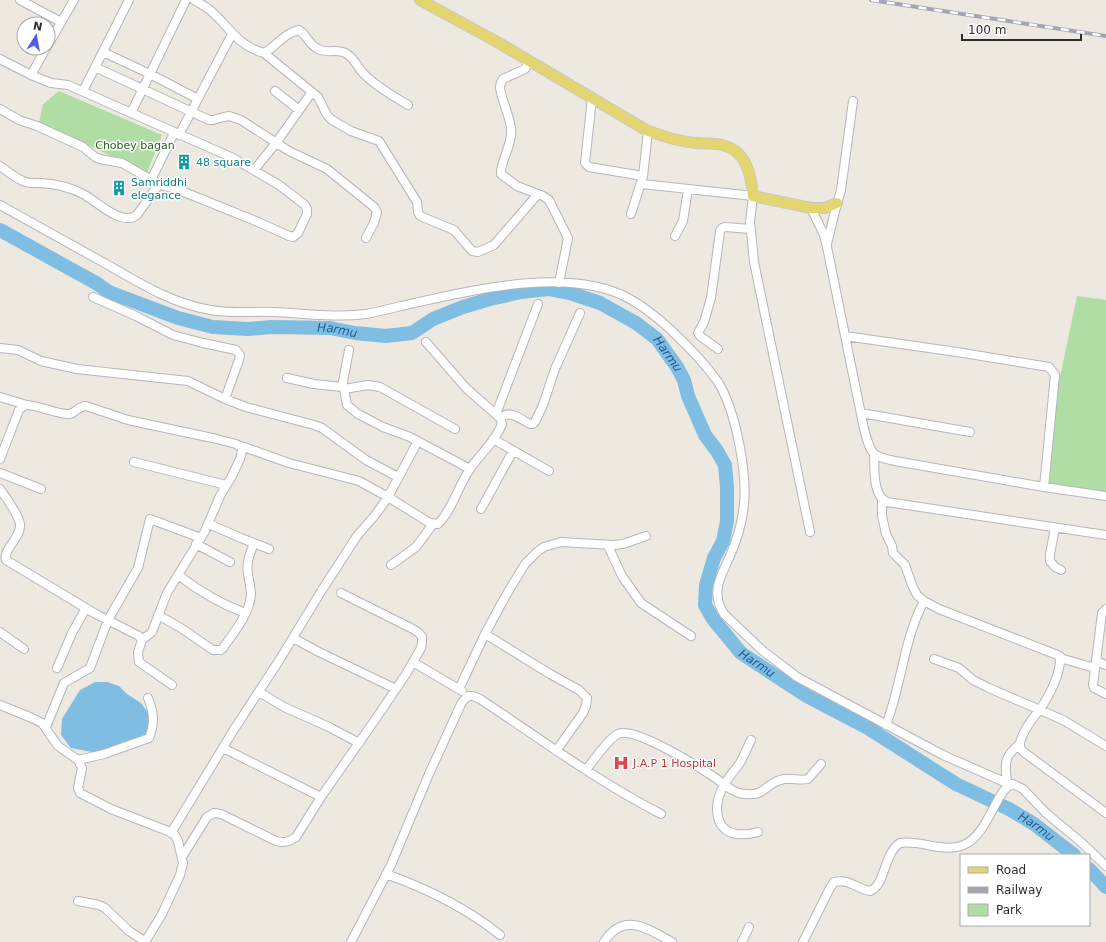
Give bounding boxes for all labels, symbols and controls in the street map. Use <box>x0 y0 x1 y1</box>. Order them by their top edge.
north arrow <box>16 16 56 56</box>
scale bar <box>962 16 1081 42</box>
text: N <box>32 19 44 34</box>
text: 100 m <box>968 23 1006 37</box>
park label: Chobey bagan <box>95 139 175 152</box>
building icon: 48 square <box>175 153 193 171</box>
place label: 48 square <box>196 156 251 169</box>
place label: Samriddhi elegance <box>131 176 187 202</box>
building icon: Samriddhi elegance <box>110 179 128 197</box>
water label: Harmu <box>317 321 359 340</box>
water label: Harmu <box>650 333 685 375</box>
water label: Harmu <box>736 646 778 681</box>
hospital icon: J.A.P 1 Hospital <box>612 754 630 772</box>
place label: J.A.P 1 Hospital <box>632 757 716 770</box>
water label: Harmu <box>1016 809 1057 844</box>
legend <box>960 854 1090 926</box>
text: Road <box>996 863 1026 877</box>
text: Railway <box>996 883 1042 897</box>
text: Park <box>996 903 1022 917</box>

